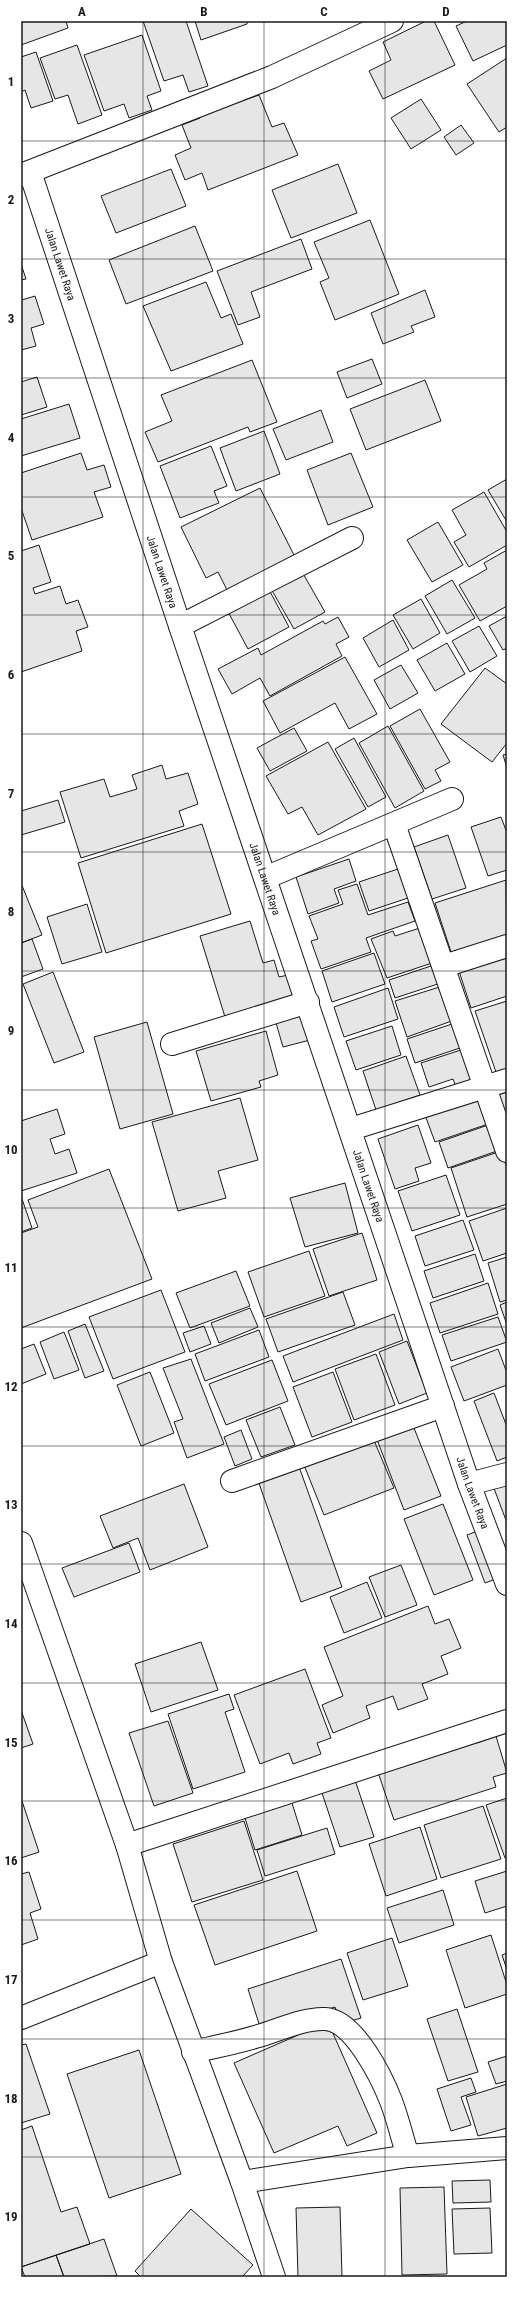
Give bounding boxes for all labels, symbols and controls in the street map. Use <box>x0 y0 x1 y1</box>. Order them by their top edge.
text: A <box>78 4 86 19</box>
text: B <box>200 4 208 19</box>
text: C <box>320 4 328 19</box>
text: D <box>442 4 450 19</box>
text: 1 <box>8 74 14 89</box>
text: 2 <box>8 192 15 207</box>
street label: Jalan Lawet Raya <box>42 226 78 302</box>
text: 3 <box>8 311 14 326</box>
text: 4 <box>8 430 15 445</box>
street label: Jalan Lawet Raya <box>144 534 180 610</box>
text: 5 <box>8 548 15 563</box>
text: 6 <box>8 667 15 682</box>
text: 7 <box>8 786 15 801</box>
street label: Jalan Lawet Raya <box>247 841 283 917</box>
text: 8 <box>8 904 14 919</box>
text: 9 <box>8 1023 14 1038</box>
text: 10 <box>4 1142 18 1157</box>
street label: Jalan Lawet Raya <box>350 1148 387 1224</box>
text: 11 <box>4 1260 18 1275</box>
text: 12 <box>4 1379 18 1394</box>
street label: Jalan Lawet Raya <box>454 1455 492 1531</box>
text: 13 <box>4 1497 18 1512</box>
text: 14 <box>4 1616 18 1631</box>
text: 15 <box>4 1735 18 1750</box>
text: 16 <box>4 1853 18 1868</box>
text: 17 <box>4 1972 18 1987</box>
text: 18 <box>4 2091 18 2106</box>
text: 19 <box>4 2209 18 2224</box>

